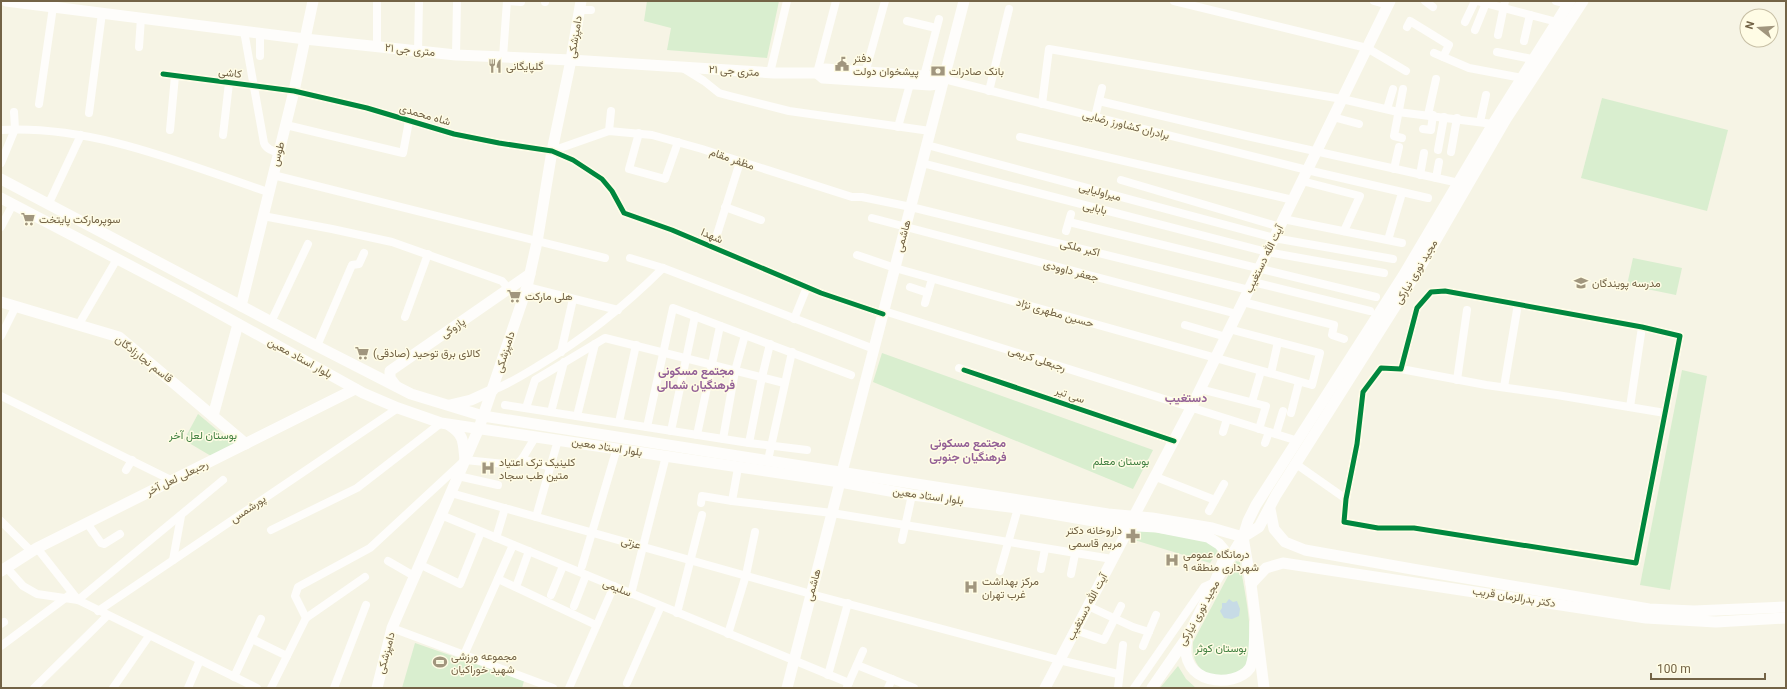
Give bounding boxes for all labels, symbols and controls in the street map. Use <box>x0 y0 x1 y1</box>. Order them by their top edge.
north arrow <box>1739 8 1779 48</box>
street label: دامپزشکی <box>565 15 586 59</box>
text: N <box>1743 19 1757 31</box>
street label: ۲۱ متری جی <box>384 41 436 59</box>
place label: دفتر پیشخوان دولت <box>852 52 919 79</box>
public building icon: دفتر پیشخوان دولت <box>834 56 850 72</box>
restaurant icon: گلپایگانی <box>487 58 503 74</box>
place label: گلپایگانی <box>506 60 544 74</box>
street label: ۲۱ متری جی <box>708 63 760 79</box>
bank icon: بانک صادرات <box>930 63 946 79</box>
street label: کاشی <box>218 65 243 81</box>
place label: بانک صادرات <box>949 65 1004 78</box>
street label: شاه محمدی <box>398 101 452 129</box>
street label: برادران کشاورز رضایی <box>1081 108 1171 142</box>
street label: طوس <box>269 140 287 168</box>
street label: مظفر مقام <box>708 145 756 174</box>
street label: میراولیایی <box>1077 180 1123 204</box>
street label: بابایی <box>1082 199 1108 217</box>
supermarket icon: سوپرمارکت پایتخت <box>20 211 36 227</box>
place label: سوپرمارکت پایتخت <box>39 213 121 227</box>
street label: هاشمی <box>892 218 914 254</box>
street label: آیت الله دستغیب <box>1242 222 1287 295</box>
street label: شهدا <box>699 226 725 247</box>
street label: اکبر ملکی <box>1059 237 1101 259</box>
street label: مجید نوری نیارکی <box>1392 237 1440 307</box>
street label: جعفر داوودی <box>1042 257 1100 285</box>
school or university icon: مدرسه پویندگان <box>1573 275 1589 291</box>
place label: مدرسه پویندگان <box>1592 277 1661 291</box>
supermarket icon: هلی مارکت <box>506 288 522 304</box>
place label: هلی مارکت <box>525 290 573 303</box>
street label: حسین مطهری نژاد <box>1015 296 1095 330</box>
street label: پازوکی <box>438 315 468 342</box>
street label: دامپزشکی <box>492 330 519 375</box>
street label: قاسم نجارزادگان <box>112 333 175 386</box>
street label: بلوار استاد معین <box>266 335 334 381</box>
street label: رجبعلی کریمی <box>1006 344 1068 375</box>
supermarket icon: کالای برق توحید (صادقی) <box>354 345 370 361</box>
place label: کالای برق توحید (صادقی) <box>373 347 480 360</box>
district label: مجتمع مسکونی فرهنگیان شمالی <box>657 364 736 393</box>
street label: سی تیر <box>1053 384 1087 406</box>
district label: دستغیب <box>1165 391 1207 405</box>
park label: بوستان لعل آخر <box>168 429 237 442</box>
street label: بلوار استاد معین <box>571 435 643 459</box>
district label: مجتمع مسکونی فرهنگیان جنوبی <box>929 436 1007 465</box>
park label: بوستان معلم <box>1093 455 1149 469</box>
place label: کلینیک ترک اعتیاد متین طب سجاد <box>499 456 576 482</box>
street label: رجبعلی لعل آخر <box>143 457 210 499</box>
hospital icon: کلینیک ترک اعتیاد متین طب سجاد <box>480 460 496 476</box>
street label: بلوار استاد معین <box>892 485 964 507</box>
street label: پورشمس <box>228 492 269 527</box>
place label: داروخانه دکتر مریم قاسمی <box>1065 524 1122 551</box>
pharmacy icon: داروخانه دکتر مریم قاسمی <box>1125 528 1141 544</box>
street label: عزتی <box>620 534 643 552</box>
place label: درمانگاه عمومی شهرداری منطقه ۹ <box>1183 548 1259 574</box>
hospital icon: درمانگاه عمومی شهرداری منطقه ۹ <box>1164 552 1180 568</box>
street label: هاشمی <box>802 567 824 603</box>
street label: آیت الله دستغیب <box>1064 570 1111 643</box>
place label: مرکز بهداشت غرب تهران <box>982 575 1039 601</box>
street label: سلیمی <box>601 576 634 600</box>
street label: مجید نوری نیارکی <box>1176 578 1222 648</box>
hospital icon: مرکز بهداشت غرب تهران <box>963 579 979 595</box>
street label: دکتر بدرالزمان قریب <box>1472 584 1556 610</box>
street label: دامپزشکی <box>374 631 399 676</box>
park label: بوستان کوثر <box>1194 642 1247 655</box>
place label: مجموعه ورزشی شهید خوراکیان <box>451 650 517 676</box>
sports icon: مجموعه ورزشی شهید خوراکیان <box>432 654 448 670</box>
scale bar <box>1651 655 1765 681</box>
text: 100 m <box>1657 662 1691 676</box>

